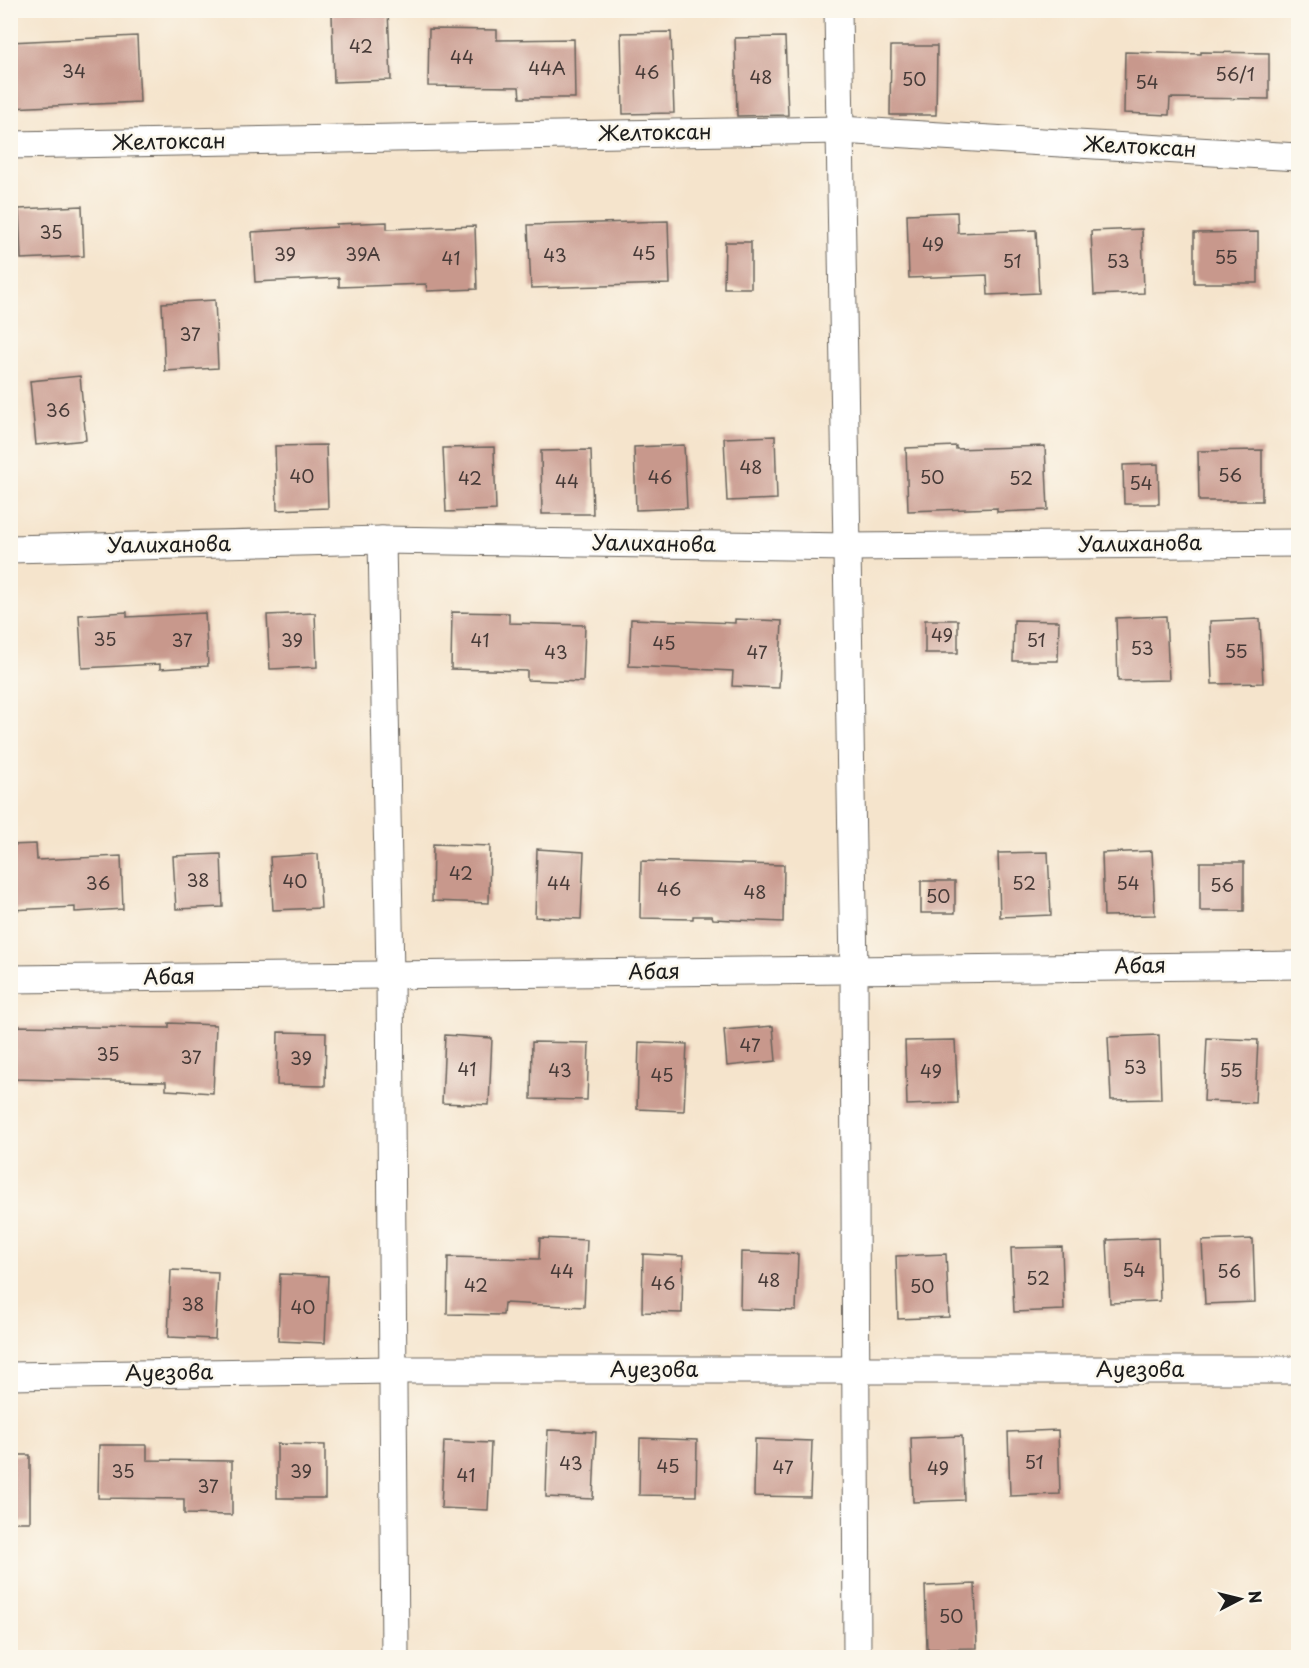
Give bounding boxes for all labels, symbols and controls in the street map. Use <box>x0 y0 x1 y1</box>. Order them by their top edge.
house number: 42 <box>349 32 373 59</box>
house number: 44 <box>450 43 474 70</box>
house number: 44А <box>528 54 566 81</box>
house number: 34 <box>62 57 86 84</box>
house number: 46 <box>635 58 659 85</box>
house number: 56/1 <box>1215 60 1255 87</box>
house number: 48 <box>749 63 773 90</box>
house number: 50 <box>902 65 926 92</box>
house number: 54 <box>1135 68 1159 95</box>
street label: Желтоксан <box>598 114 712 148</box>
street label: Желтоксан <box>112 123 226 157</box>
street label: Желтоксан <box>1083 126 1197 164</box>
house number: 35 <box>39 218 63 245</box>
house number: 49 <box>922 230 944 257</box>
house number: 45 <box>633 239 656 266</box>
house number: 39 <box>274 240 296 267</box>
house number: 39А <box>345 240 381 267</box>
house number: 43 <box>543 241 567 268</box>
house number: 55 <box>1214 243 1238 270</box>
house number: 41 <box>442 244 460 271</box>
house number: 51 <box>1002 247 1022 274</box>
house number: 53 <box>1106 247 1130 274</box>
house number: 37 <box>179 320 201 347</box>
house number: 36 <box>46 396 70 423</box>
house number: 48 <box>739 453 763 480</box>
house number: 56 <box>1218 461 1242 488</box>
house number: 40 <box>289 462 315 489</box>
house number: 46 <box>648 463 672 490</box>
house number: 50 <box>920 463 944 490</box>
house number: 42 <box>458 464 482 491</box>
house number: 52 <box>1009 464 1033 491</box>
house number: 44 <box>555 467 579 494</box>
house number: 54 <box>1129 469 1153 496</box>
street label: Уалиханова <box>592 525 716 559</box>
street label: Уалиханова <box>1078 525 1202 559</box>
street label: Уалиханова <box>107 526 231 560</box>
house number: 49 <box>931 621 953 648</box>
house number: 35 <box>93 625 117 652</box>
house number: 37 <box>171 626 193 653</box>
house number: 39 <box>281 626 303 653</box>
house number: 41 <box>471 626 489 653</box>
house number: 51 <box>1026 626 1046 653</box>
house number: 45 <box>653 629 676 656</box>
house number: 53 <box>1130 634 1154 661</box>
house number: 55 <box>1224 637 1248 664</box>
house number: 43 <box>544 638 568 665</box>
house number: 47 <box>746 638 768 665</box>
house number: 42 <box>449 859 473 886</box>
house number: 38 <box>186 866 210 893</box>
house number: 40 <box>282 867 308 894</box>
house number: 36 <box>86 869 110 896</box>
house number: 44 <box>547 869 571 896</box>
house number: 52 <box>1012 869 1036 896</box>
house number: 54 <box>1116 869 1140 896</box>
house number: 56 <box>1210 871 1234 898</box>
house number: 46 <box>657 875 681 902</box>
house number: 48 <box>743 878 767 905</box>
house number: 50 <box>926 882 950 909</box>
street label: Абая <box>1114 948 1166 980</box>
street label: Абая <box>628 954 680 986</box>
street label: Абая <box>143 959 195 991</box>
house number: 47 <box>739 1031 761 1058</box>
house number: 35 <box>96 1040 120 1067</box>
house number: 37 <box>180 1043 202 1070</box>
house number: 39 <box>290 1044 312 1071</box>
house number: 53 <box>1123 1053 1147 1080</box>
house number: 41 <box>458 1055 476 1082</box>
house number: 43 <box>548 1056 572 1083</box>
house number: 55 <box>1219 1056 1243 1083</box>
house number: 49 <box>920 1057 942 1084</box>
house number: 45 <box>651 1061 674 1088</box>
house number: 54 <box>1122 1256 1146 1283</box>
house number: 44 <box>550 1257 574 1284</box>
house number: 56 <box>1217 1257 1241 1284</box>
house number: 52 <box>1026 1264 1050 1291</box>
house number: 48 <box>757 1266 781 1293</box>
house number: 46 <box>651 1269 675 1296</box>
house number: 42 <box>464 1271 488 1298</box>
house number: 50 <box>910 1272 934 1299</box>
house number: 38 <box>181 1290 205 1317</box>
house number: 40 <box>290 1293 316 1320</box>
street label: Ауезова <box>610 1352 698 1384</box>
street label: Ауезова <box>1096 1352 1184 1384</box>
street label: Ауезова <box>124 1354 213 1388</box>
house number: 51 <box>1024 1448 1044 1475</box>
house number: 43 <box>559 1449 583 1476</box>
house number: 45 <box>657 1452 680 1479</box>
house number: 47 <box>772 1453 794 1480</box>
house number: 49 <box>927 1454 949 1481</box>
house number: 35 <box>111 1457 135 1484</box>
house number: 39 <box>290 1457 312 1484</box>
house number: 41 <box>457 1461 475 1488</box>
house number: 37 <box>197 1472 219 1499</box>
north arrow <box>1210 1569 1270 1629</box>
text: N <box>1243 1589 1269 1605</box>
house number: 50 <box>939 1602 963 1629</box>

